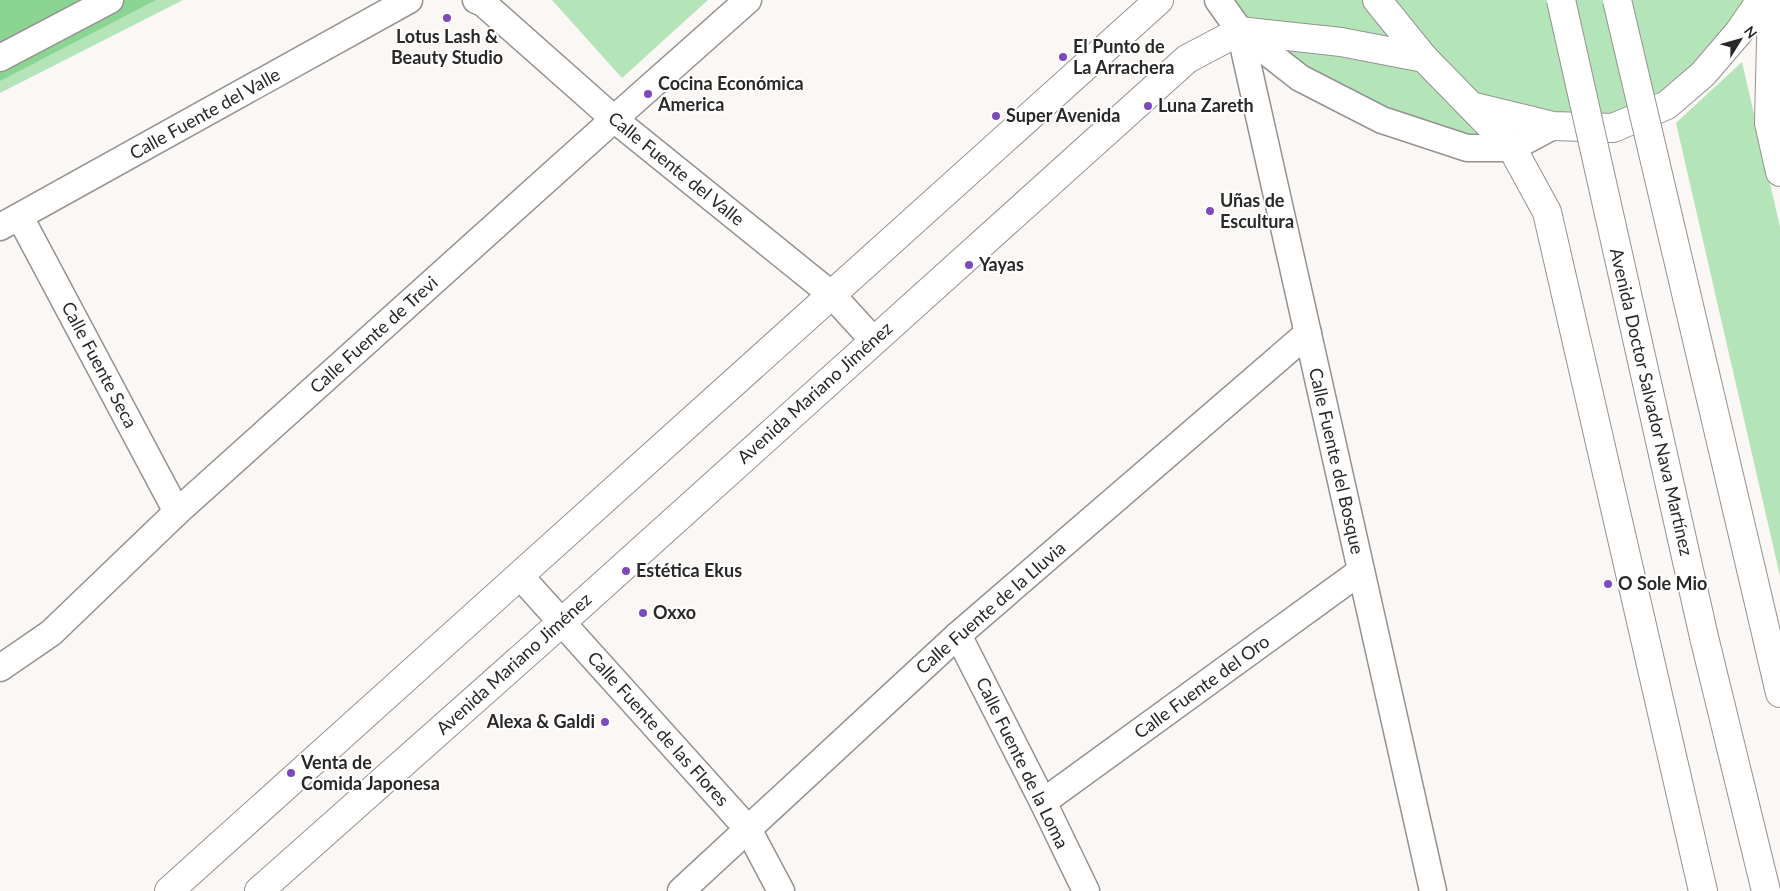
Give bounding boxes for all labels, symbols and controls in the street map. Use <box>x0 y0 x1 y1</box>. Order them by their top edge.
marker: Lotus Lash & Beauty Studio <box>441 12 453 24</box>
north arrow <box>1715 15 1765 65</box>
text: N <box>1741 22 1761 41</box>
place label: Lotus Lash & Beauty Studio <box>391 25 503 68</box>
place label: El Punto de La Arrachera <box>1073 35 1174 78</box>
marker: El Punto de La Arrachera <box>1057 51 1069 63</box>
street label: Calle Fuente del Valle <box>125 63 284 164</box>
place label: Cocina Económica America <box>657 72 804 115</box>
marker: Cocina Económica America <box>642 88 654 100</box>
place label: Luna Zareth <box>1158 94 1254 116</box>
marker: Luna Zareth <box>1142 100 1154 112</box>
place label: Super Avenida <box>1006 104 1120 126</box>
street label: Calle Fuente del Valle <box>604 107 749 230</box>
marker: Super Avenida <box>990 110 1002 122</box>
place label: Uñas de Escultura <box>1220 189 1294 232</box>
marker: Uñas de Escultura <box>1204 205 1216 217</box>
street label: Avenida Doctor Salvador Nava Martínez <box>1606 246 1698 558</box>
place label: Yayas <box>978 253 1024 275</box>
marker: Yayas <box>963 259 975 271</box>
street label: Calle Fuente de Trevi <box>305 271 442 397</box>
street label: Calle Fuente Seca <box>57 298 142 431</box>
street label: Avenida Mariano Jiménez <box>732 317 896 468</box>
street label: Calle Fuente del Bosque <box>1305 365 1369 556</box>
street label: Calle Fuente de la Lluvia <box>911 536 1070 678</box>
place label: Estética Ekus <box>636 559 742 581</box>
marker: Estética Ekus <box>620 565 632 577</box>
place label: O Sole Mio <box>1618 572 1707 594</box>
marker: O Sole Mio <box>1602 578 1614 590</box>
street label: Avenida Mariano Jiménez <box>431 588 595 739</box>
place label: Oxxo <box>653 601 696 623</box>
marker: Oxxo <box>637 607 649 619</box>
street label: Calle Fuente del Oro <box>1129 630 1273 743</box>
street label: Calle Fuente de las Flores <box>583 646 734 810</box>
street label: Calle Fuente de la Loma <box>972 673 1074 852</box>
place label: Alexa & Galdi <box>486 710 595 732</box>
marker: Alexa & Galdi <box>599 716 611 728</box>
place label: Venta de Comida Japonesa <box>300 751 440 794</box>
marker: Venta de Comida Japonesa <box>285 767 297 779</box>

